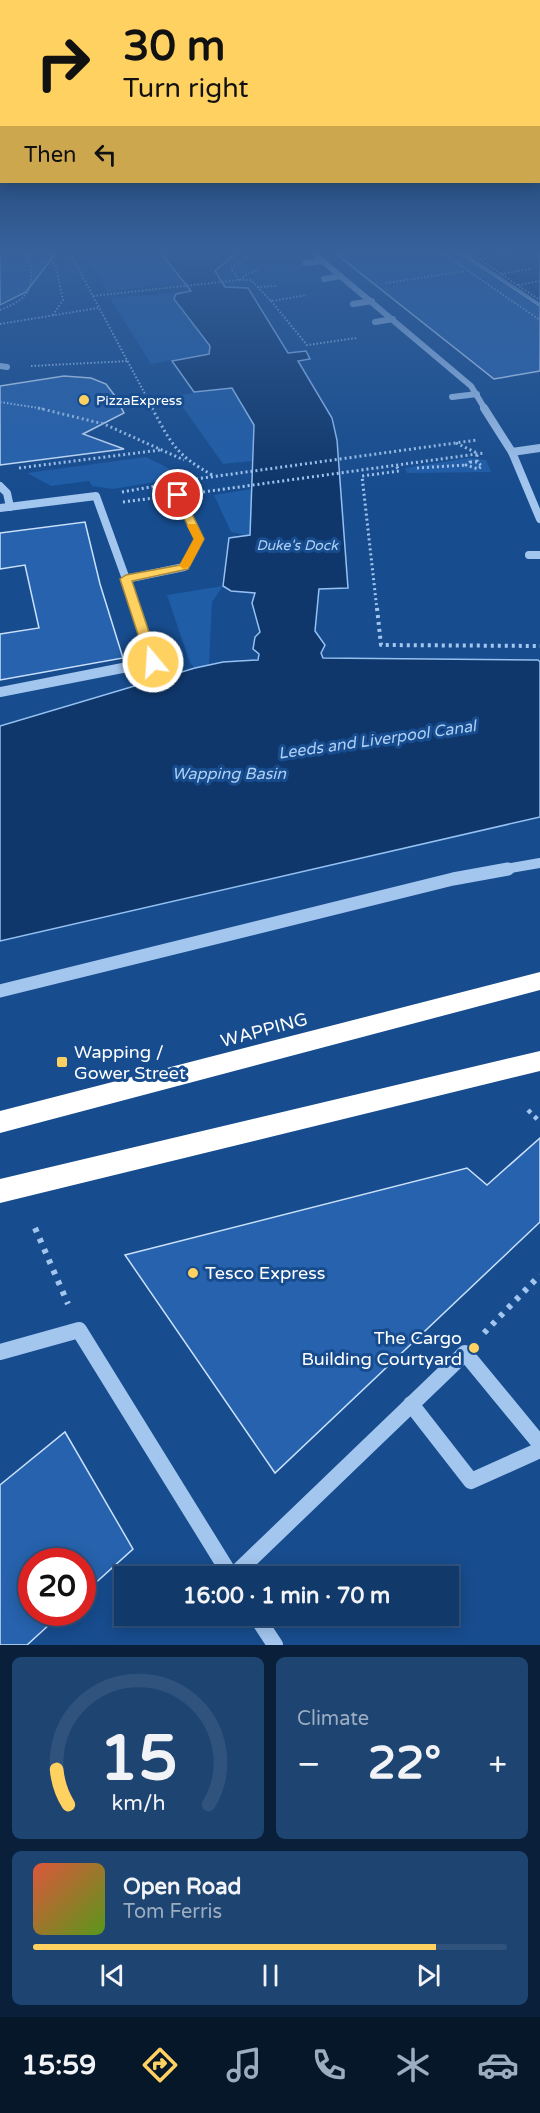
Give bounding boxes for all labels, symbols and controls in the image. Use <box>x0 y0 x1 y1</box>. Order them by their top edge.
text: 30 m <box>123 21 225 72</box>
icon: right <box>24 24 102 102</box>
text: Turn right <box>123 72 249 105</box>
icon: left <box>89 138 122 171</box>
text: Then <box>24 142 77 168</box>
place label: PizzaExpress <box>96 392 183 409</box>
marker: PizzaExpress <box>77 393 91 407</box>
pin <box>152 469 203 520</box>
icon: arrive <box>161 478 194 511</box>
water label: Duke's Dock <box>256 537 339 554</box>
position arrow <box>121 630 185 694</box>
water label: Leeds and Liverpool Canal <box>277 716 479 764</box>
water label: Wapping Basin <box>172 764 287 784</box>
street label: WAPPING <box>218 1008 310 1052</box>
place label: Wapping / Gower Street <box>74 1041 186 1084</box>
marker: Wapping / Gower Street <box>55 1055 69 1069</box>
place label: Tesco Express <box>205 1262 325 1284</box>
marker: Tesco Express <box>186 1266 200 1280</box>
place label: The Cargo Building Courtyard <box>301 1327 462 1370</box>
marker: The Cargo Building Courtyard <box>467 1341 481 1355</box>
speed limit sign: 20 <box>18 1548 96 1626</box>
text: 16:00 · 1 min · 70 m <box>183 1583 390 1609</box>
text: Climate <box>297 1707 369 1731</box>
text: 15 <box>99 1722 177 1797</box>
text: 22° <box>368 1737 441 1791</box>
text: − <box>297 1745 321 1784</box>
text: + <box>488 1745 507 1784</box>
text: km/h <box>111 1790 165 1816</box>
text: Open Road <box>123 1874 241 1900</box>
text: Tom Ferris <box>123 1900 222 1924</box>
icon: previous <box>96 1959 129 1992</box>
icon: pause <box>254 1959 287 1992</box>
icon: next <box>412 1959 445 1992</box>
icon: directions <box>139 2044 181 2086</box>
icon: music <box>223 2044 265 2086</box>
icon: phone <box>308 2044 350 2086</box>
icon: climate <box>392 2044 434 2086</box>
icon: car <box>477 2044 519 2086</box>
text: 15:59 <box>21 2049 96 2082</box>

